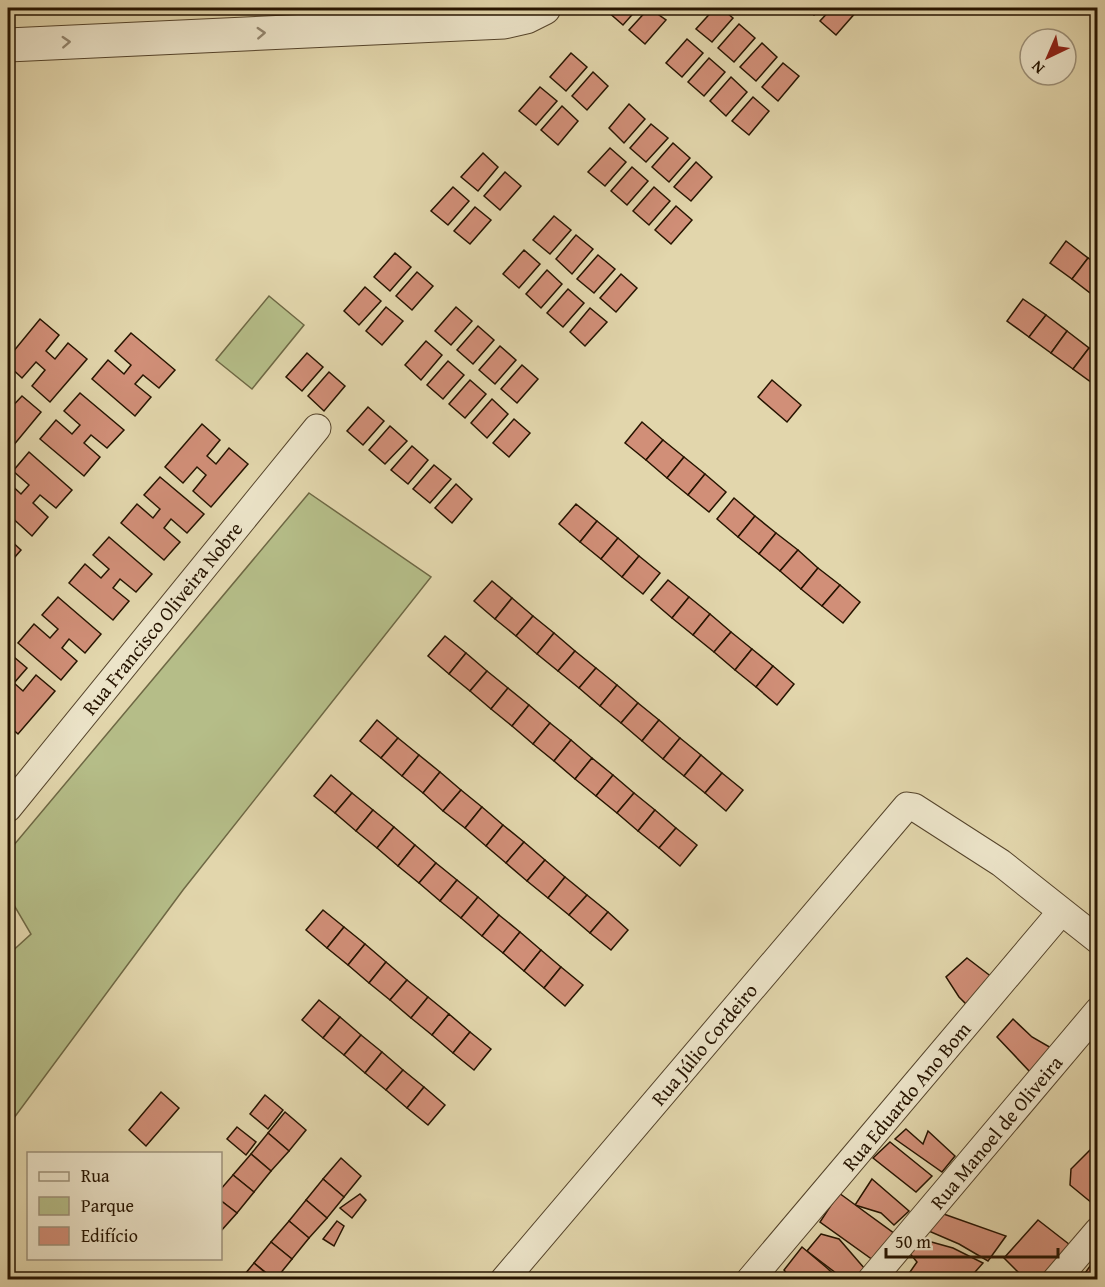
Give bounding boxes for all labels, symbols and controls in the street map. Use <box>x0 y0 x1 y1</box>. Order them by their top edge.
one-way arrow <box>256 27 265 40</box>
north arrow <box>1018 27 1078 87</box>
one-way arrow <box>61 36 70 49</box>
text: N <box>1025 55 1050 80</box>
street label: Rua Francisco Oliveira Nobre <box>75 515 249 721</box>
street label: Rua Júlio Cordeiro <box>644 976 764 1112</box>
street label: Rua Eduardo Ano Bom <box>835 1015 977 1177</box>
street label: Rua Manoel de Oliveira <box>923 1048 1069 1215</box>
legend <box>27 1152 222 1260</box>
text: Rua <box>81 1162 110 1189</box>
text: Parque <box>81 1192 134 1219</box>
scale bar <box>886 1221 1058 1259</box>
text: Edifício <box>81 1222 138 1249</box>
text: 50 m <box>895 1228 931 1255</box>

